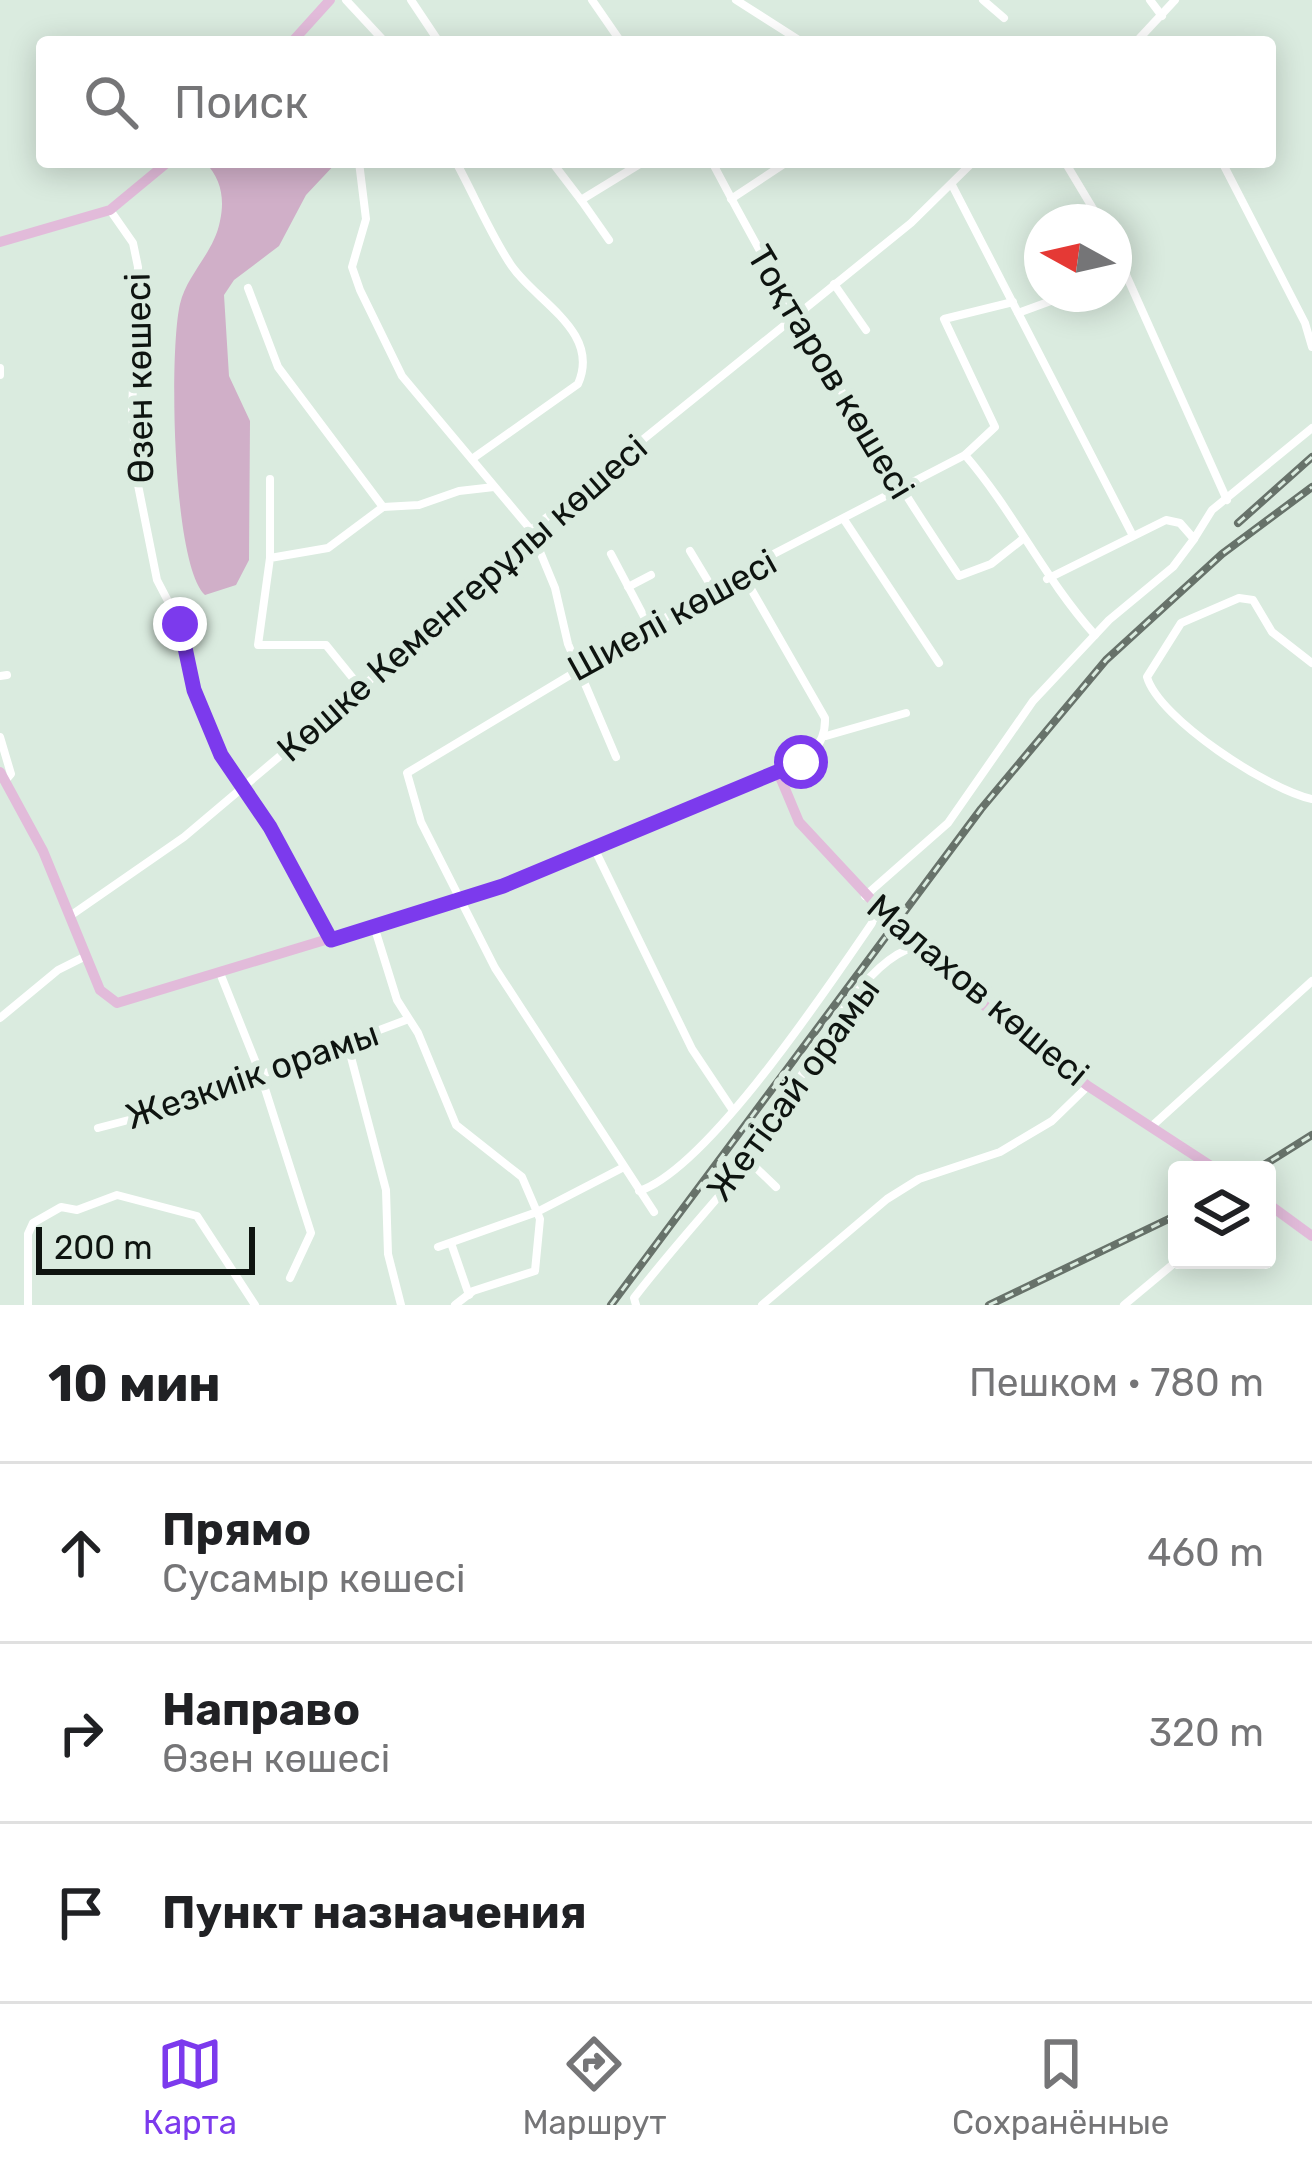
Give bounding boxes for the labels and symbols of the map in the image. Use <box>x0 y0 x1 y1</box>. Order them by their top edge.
north arrow <box>1024 204 1132 312</box>
street label: Тоқтаров көшесі <box>738 237 924 507</box>
street label: Өзен көшесі <box>116 272 162 484</box>
street label: Көшке Кеменгерұлы көшесі <box>268 426 656 770</box>
street label: Шиелі көшесі <box>560 540 784 690</box>
route end <box>153 597 207 651</box>
route start <box>774 735 828 789</box>
street label: Малахов көшесі <box>859 885 1097 1095</box>
street label: Жетісай орамы <box>698 969 888 1209</box>
street label: Жезкиік орамы <box>120 1012 384 1138</box>
scale bar <box>36 1221 255 1274</box>

